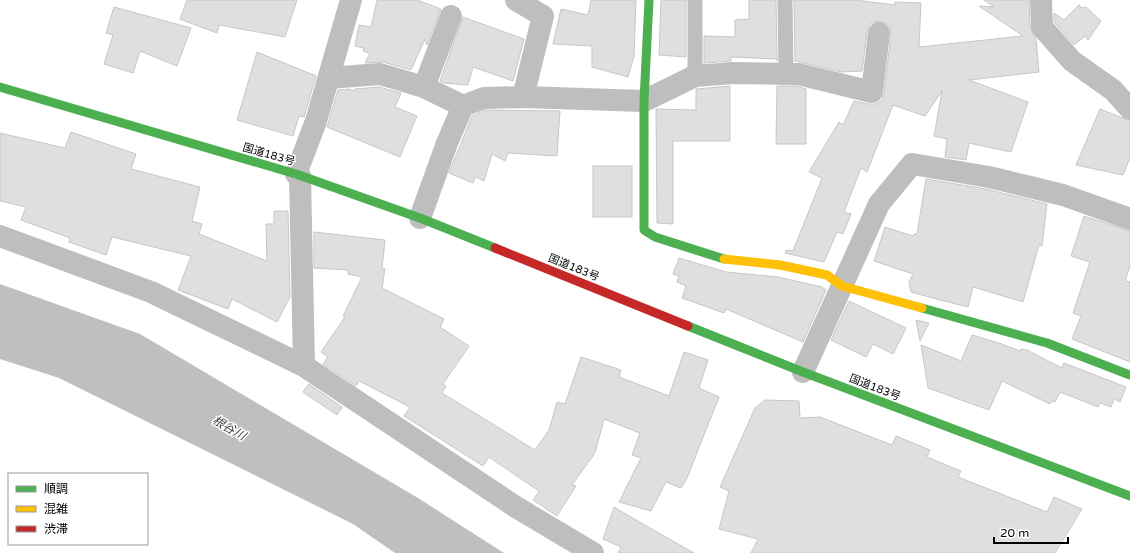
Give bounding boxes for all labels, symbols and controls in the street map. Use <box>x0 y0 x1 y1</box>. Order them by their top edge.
street label: 国道183号 <box>241 141 296 168</box>
street label: 国道183号 <box>546 251 601 284</box>
street label: 国道183号 <box>847 372 902 403</box>
water label: 根谷川 <box>210 413 250 444</box>
legend <box>8 473 148 545</box>
text: 順調 <box>44 482 68 496</box>
text: 混雑 <box>44 502 68 516</box>
scale bar <box>994 519 1068 545</box>
text: 渋滞 <box>44 522 68 536</box>
text: 20 m <box>1000 526 1029 540</box>

